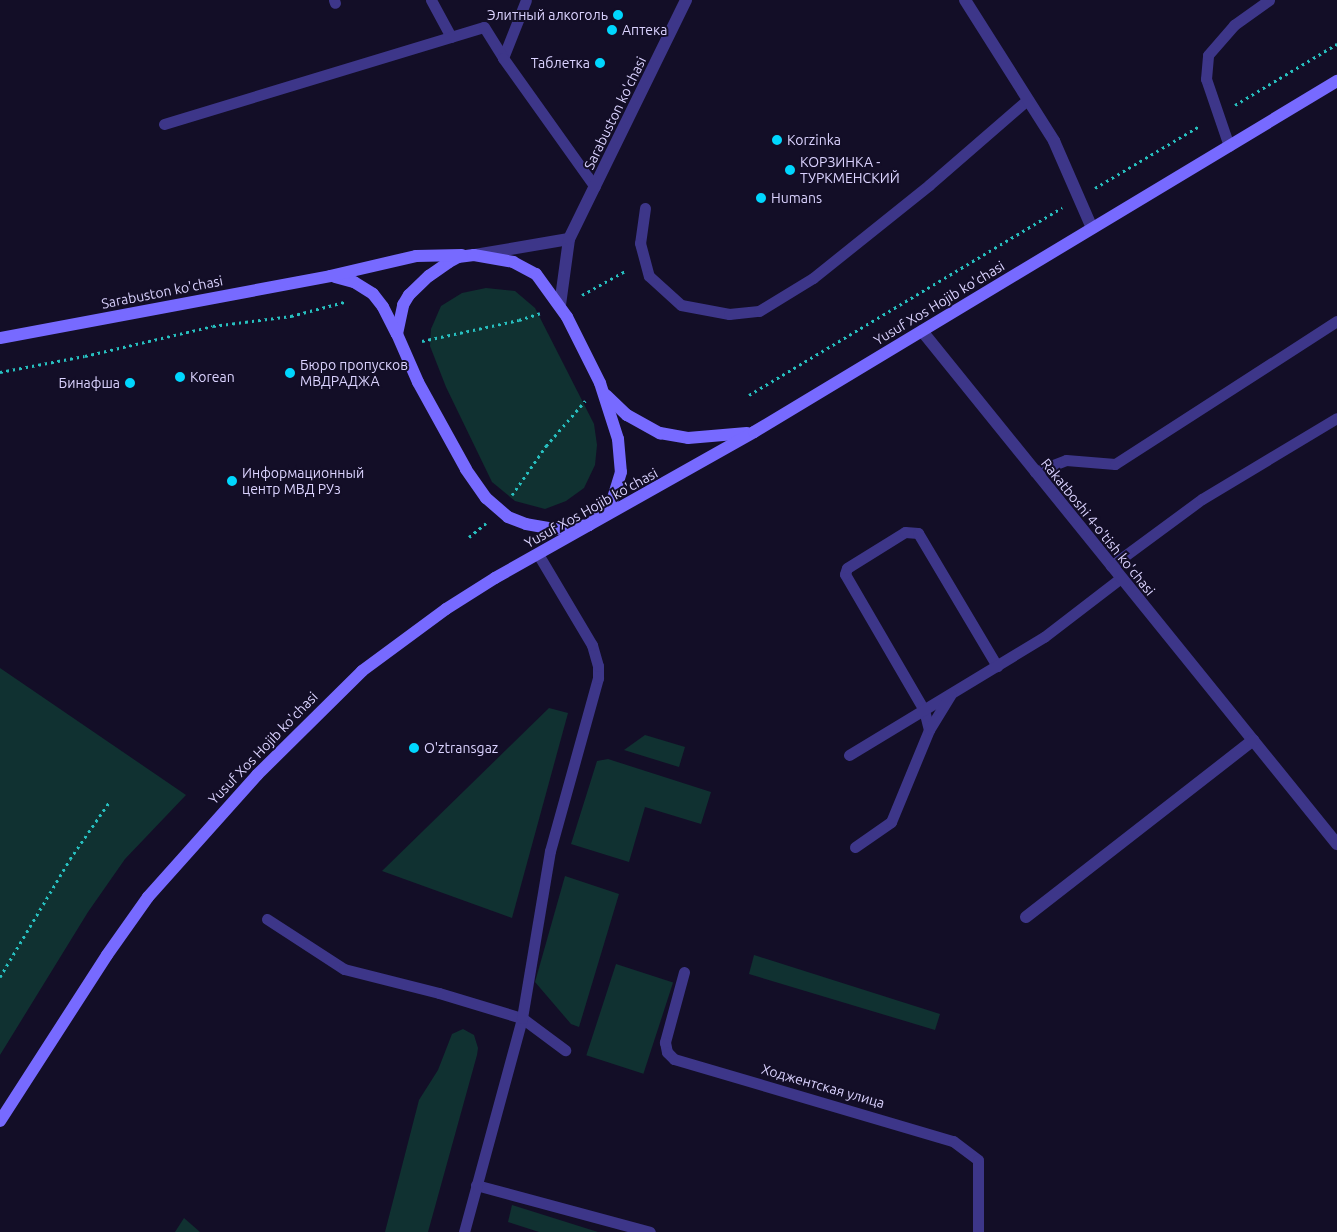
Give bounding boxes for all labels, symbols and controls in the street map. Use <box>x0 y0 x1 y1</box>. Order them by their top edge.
place label: Элитный алкоголь <box>487 7 608 23</box>
marker: Элитный алкоголь <box>612 9 624 21</box>
place label: Аптека <box>622 22 667 38</box>
marker: Аптека <box>606 24 618 36</box>
street label: Sarabuston ko'chasi <box>580 54 650 172</box>
place label: Таблетка <box>531 55 590 71</box>
marker: Таблетка <box>594 57 606 69</box>
place label: Korzinka <box>787 132 841 148</box>
marker: Korzinka <box>771 134 783 146</box>
place label: КОРЗИНКА - ТУРКМЕНСКИЙ <box>800 154 900 186</box>
marker: КОРЗИНКА - ТУРКМЕНСКИЙ <box>784 164 796 176</box>
place label: Humans <box>771 190 822 206</box>
marker: Humans <box>755 192 767 204</box>
street label: Yusuf Xos Hojib ko'chasi <box>871 257 1007 349</box>
street label: Sarabuston ko'chasi <box>100 272 224 312</box>
place label: Бюро пропусков МВДРАДЖА <box>300 357 408 390</box>
marker: Бюро пропусков МВДРАДЖА <box>284 367 296 379</box>
place label: Korean <box>190 369 235 385</box>
marker: Korean <box>174 371 186 383</box>
place label: Бинафша <box>59 375 120 391</box>
marker: Бинафша <box>124 377 136 389</box>
street label: Rakatboshi 4-o'tish ko'chasi <box>1038 455 1158 599</box>
street label: Yusuf Xos Hojib ko'chasi <box>521 464 661 552</box>
place label: Информационный центр МВД РУз <box>242 465 364 498</box>
marker: Информационный центр МВД РУз <box>226 475 238 487</box>
street label: Yusuf Xos Hojib ko'chasi <box>205 688 321 808</box>
place label: O'ztransgaz <box>424 740 498 756</box>
marker: O'ztransgaz <box>408 742 420 754</box>
street label: Ходжентская улица <box>759 1060 887 1112</box>

